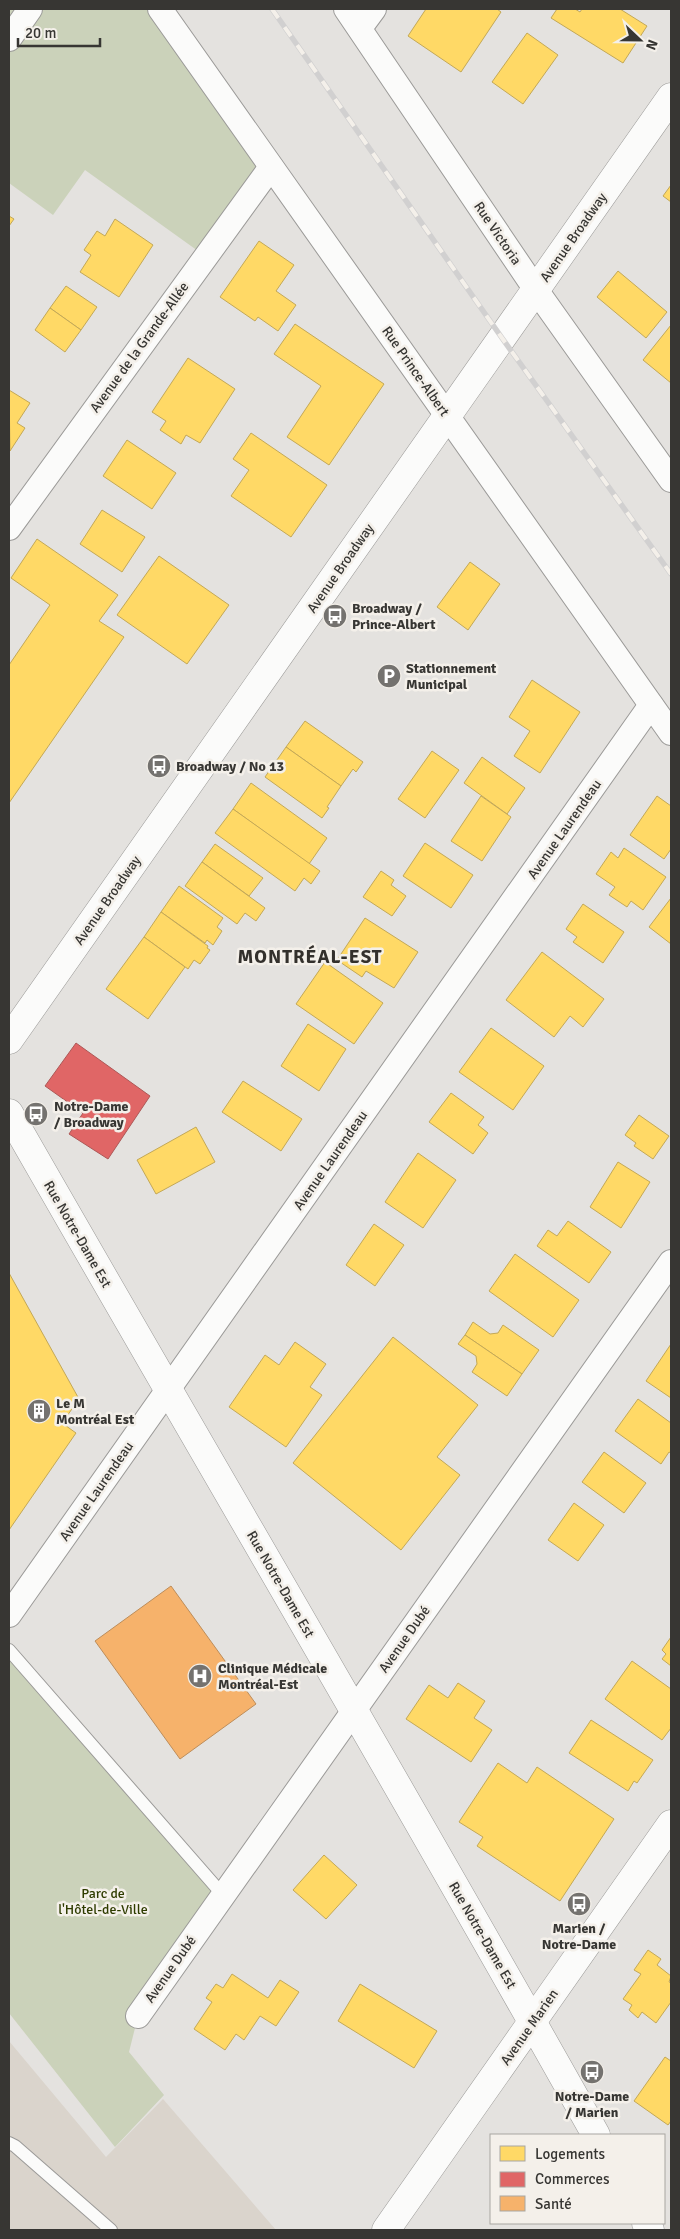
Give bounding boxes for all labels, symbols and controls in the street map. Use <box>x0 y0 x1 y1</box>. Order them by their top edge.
scale bar <box>18 15 100 47</box>
north arrow <box>615 15 665 65</box>
text: 20 m <box>25 24 56 42</box>
text: N <box>642 37 661 52</box>
street label: Avenue Broadway <box>536 189 611 285</box>
street label: Rue Victoria <box>470 198 525 268</box>
street label: Avenue de la Grande-Allée <box>86 279 192 416</box>
street label: Rue Prince-Albert <box>378 323 453 420</box>
street label: Avenue Broadway <box>303 520 378 616</box>
place label: Broadway / Prince-Albert <box>352 600 436 633</box>
bus stop icon: Broadway / Prince-Albert <box>322 603 348 629</box>
place label: Stationnement Municipal <box>406 660 497 693</box>
parking icon: Stationnement Municipal <box>376 663 402 689</box>
bus stop icon: Broadway / No 13 <box>146 753 172 779</box>
place label: Broadway / No 13 <box>176 758 284 775</box>
street label: Avenue Laurendeau <box>524 776 605 882</box>
street label: Avenue Broadway <box>70 852 145 948</box>
district label: MONTRÉAL-EST <box>237 945 383 969</box>
place label: Notre-Dame / Broadway <box>54 1098 129 1131</box>
bus stop icon: Notre-Dame / Broadway <box>23 1101 49 1127</box>
street label: Avenue Laurendeau <box>290 1107 371 1213</box>
street label: Rue Notre-Dame Est <box>40 1178 115 1291</box>
place label: Le M Montréal Est <box>56 1395 135 1428</box>
building icon: Le M Montréal Est <box>26 1398 52 1424</box>
street label: Avenue Laurendeau <box>56 1438 137 1544</box>
street label: Rue Notre-Dame Est <box>243 1528 318 1641</box>
street label: Avenue Dubé <box>375 1602 434 1676</box>
place label: Clinique Médicale Montréal-Est <box>218 1660 327 1693</box>
hospital icon: Clinique Médicale Montréal-Est <box>187 1663 213 1689</box>
street label: Rue Notre-Dame Est <box>445 1879 520 1992</box>
park label: Parc de l'Hôtel-de-Ville <box>58 1885 148 1918</box>
bus stop icon: Marien / Notre-Dame <box>566 1891 592 1917</box>
place label: Marien / Notre-Dame <box>542 1920 616 1953</box>
street label: Avenue Dubé <box>141 1932 200 2006</box>
street label: Avenue Marien <box>497 1986 562 2069</box>
bus stop icon: Notre-Dame / Marien <box>579 2059 605 2085</box>
place label: Notre-Dame / Marien <box>555 2088 629 2121</box>
legend <box>490 2134 665 2224</box>
text: Logements <box>535 2145 606 2163</box>
text: Commerces <box>535 2170 610 2188</box>
text: Santé <box>535 2195 572 2213</box>

